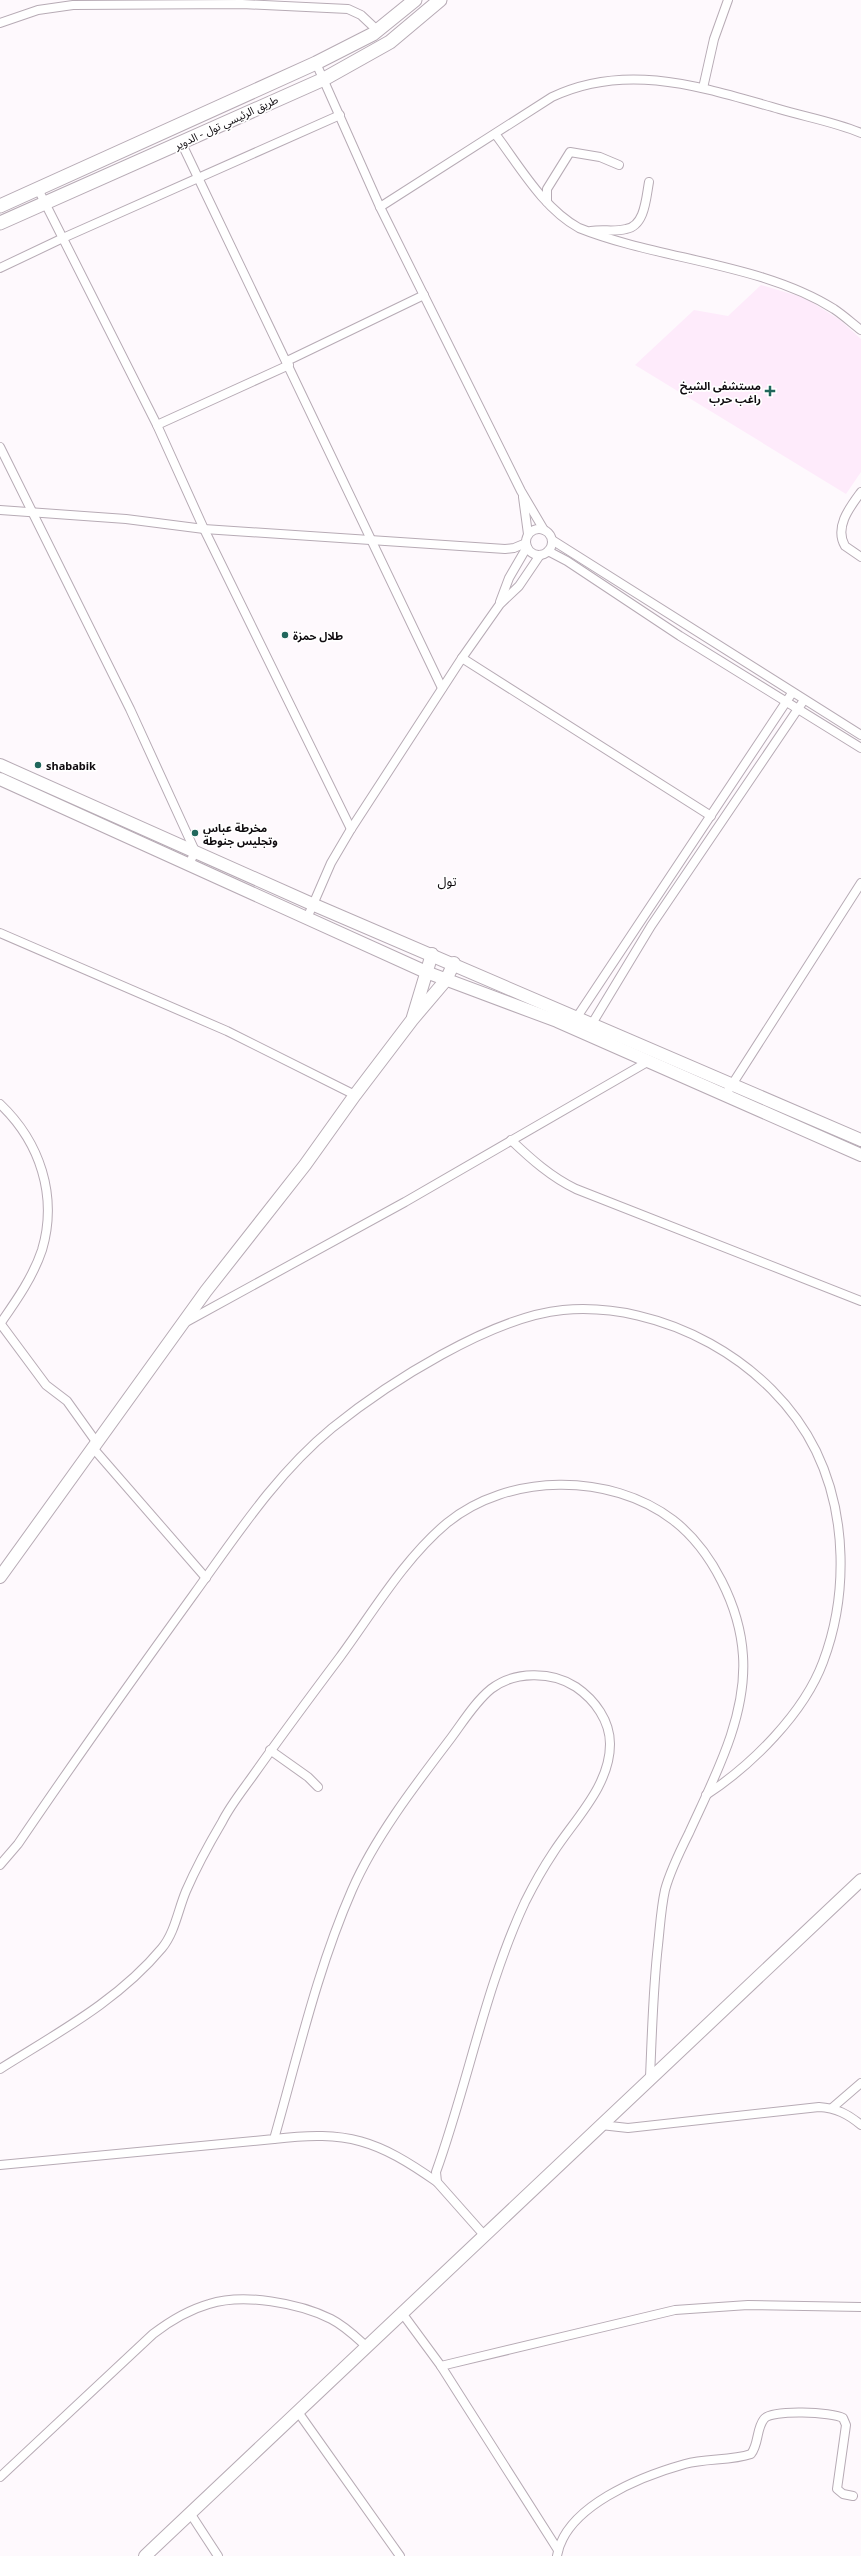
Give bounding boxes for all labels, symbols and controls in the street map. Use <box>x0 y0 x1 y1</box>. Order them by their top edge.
street label: طريق الرئيسي تول - الدوير <box>171 91 281 155</box>
place label: مستشفى الشيخ راغب حرب <box>680 378 761 406</box>
marker: مستشفى الشيخ راغب حرب <box>764 385 776 397</box>
place label: طلال حمزة <box>293 628 343 643</box>
marker: طلال حمزة <box>280 630 290 640</box>
place label: shababik <box>46 758 96 773</box>
marker: shababik <box>33 760 43 770</box>
place label: مخرطة عباس وتجليس جنوطة <box>203 820 278 848</box>
marker: مخرطة عباس وتجليس جنوطة <box>190 828 200 838</box>
district label: تول <box>437 872 457 890</box>

